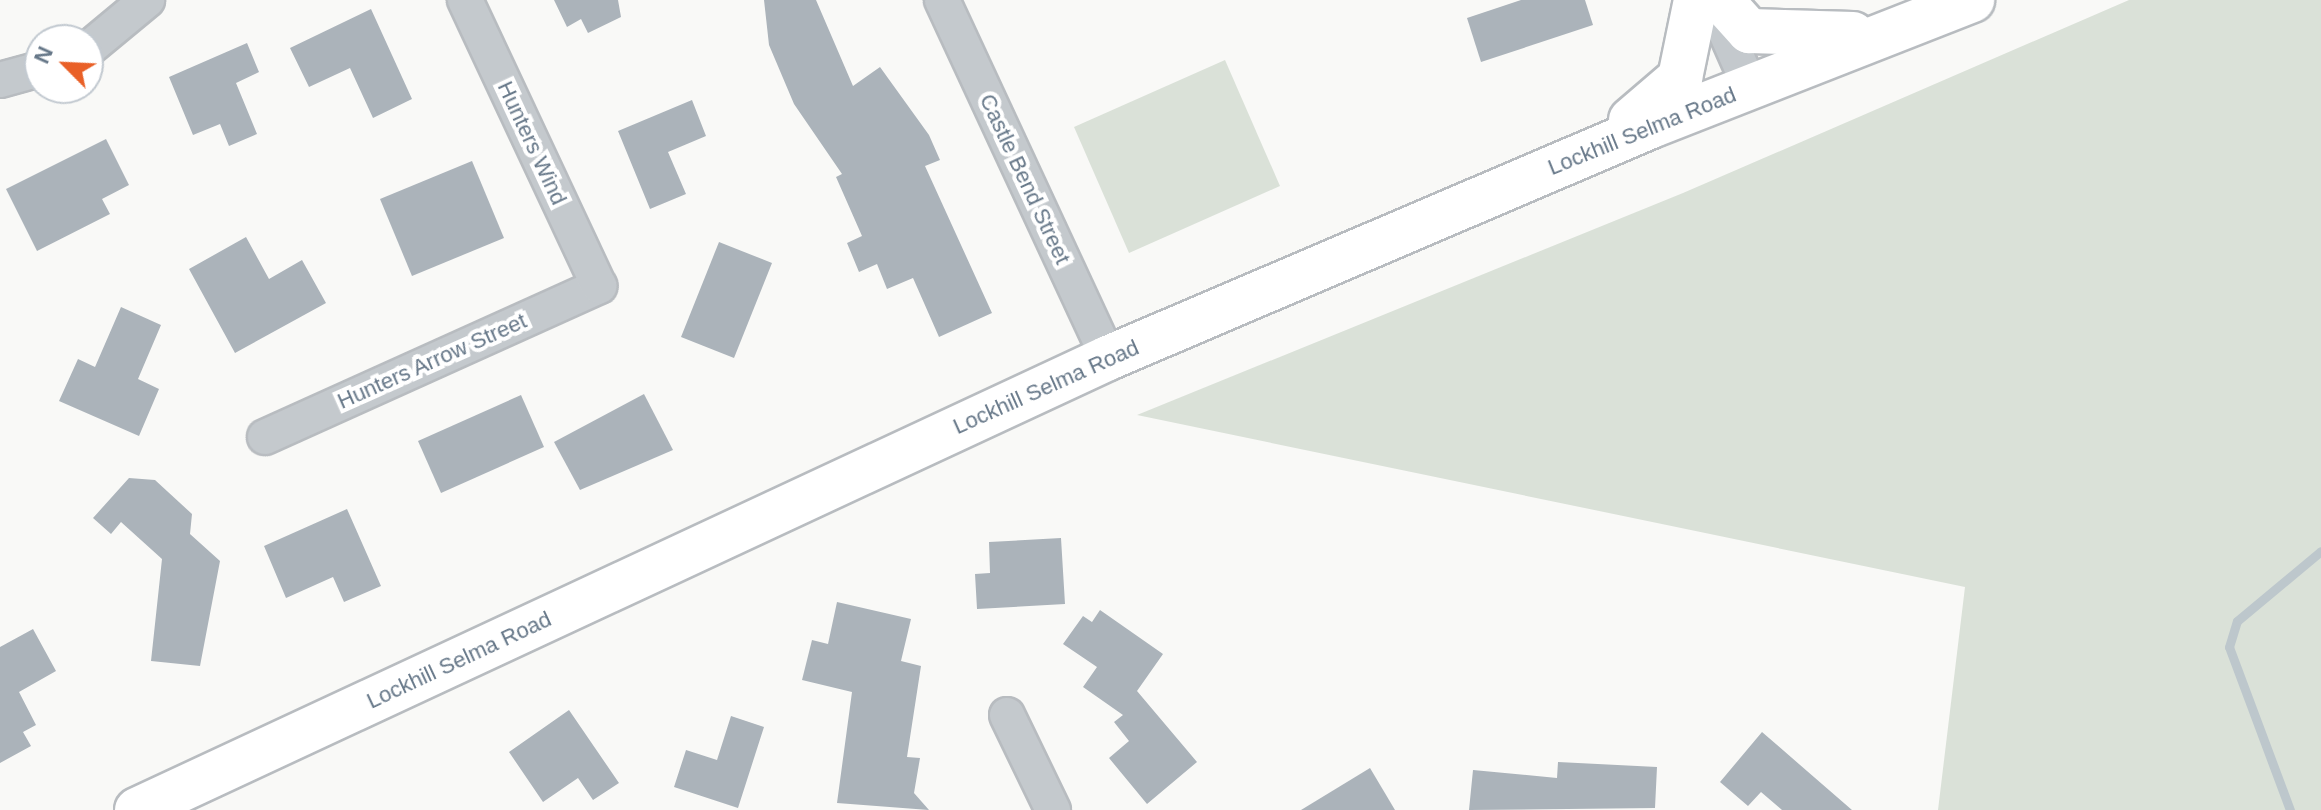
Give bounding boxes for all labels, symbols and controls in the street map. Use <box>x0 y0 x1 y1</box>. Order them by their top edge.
north arrow <box>24 24 104 104</box>
text: N <box>29 43 58 67</box>
street label: Hunters Wind <box>492 77 572 209</box>
street label: Lockhill Selma Road <box>1544 81 1740 181</box>
street label: Castle Bend Street <box>974 90 1076 268</box>
street label: Hunters Arrow Street <box>333 307 531 415</box>
street label: Lockhill Selma Road <box>949 334 1143 440</box>
street label: Lockhill Selma Road <box>363 606 555 714</box>

